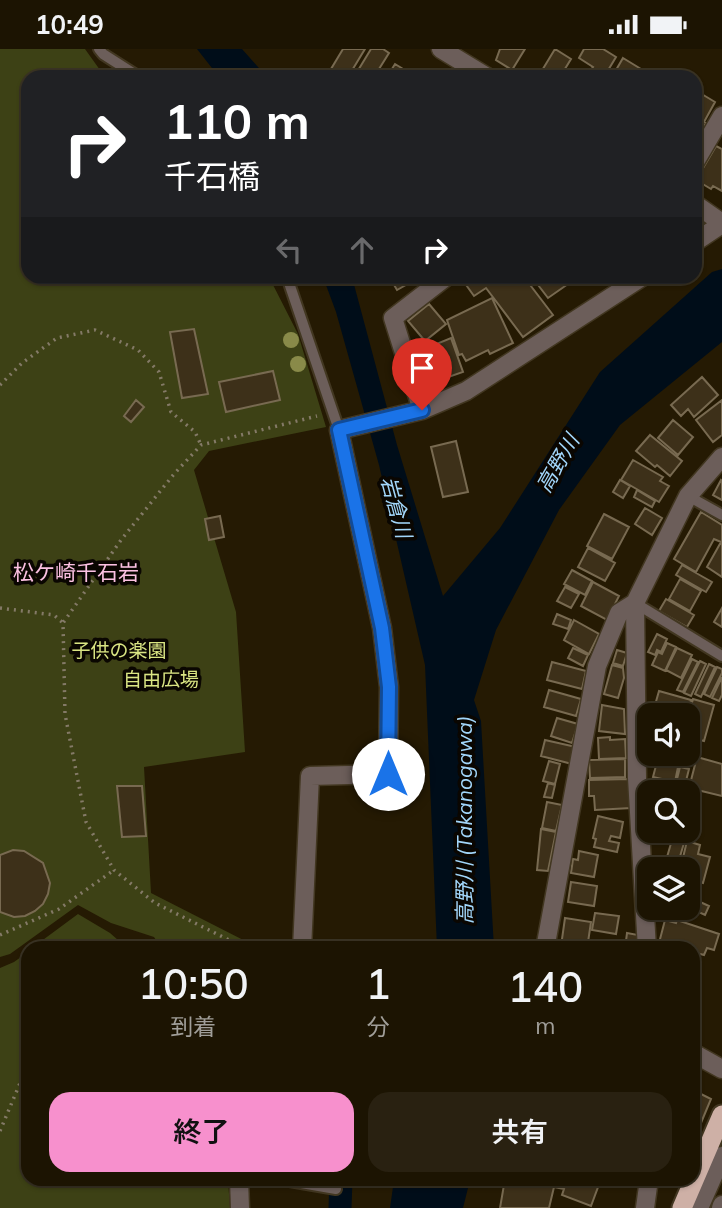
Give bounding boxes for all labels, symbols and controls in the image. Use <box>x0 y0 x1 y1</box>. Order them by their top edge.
text: 10:49 <box>35 8 104 41</box>
text: 110 m <box>164 90 310 151</box>
icon: right <box>49 98 140 189</box>
text: 千石橋 <box>164 156 260 196</box>
icon: left <box>270 231 308 269</box>
icon: ahead <box>343 231 381 269</box>
icon: right <box>416 231 454 269</box>
pin <box>392 338 452 410</box>
icon: arrive <box>403 349 441 387</box>
water label: 高野川 <box>530 427 585 497</box>
water label: 岩倉川 <box>376 473 418 543</box>
district label: 松ケ崎千石岩 <box>13 559 139 585</box>
park label: 子供の楽園 <box>71 638 167 662</box>
park label: 自由広場 <box>123 667 199 691</box>
map controls <box>637 703 700 920</box>
button: sound <box>637 703 700 766</box>
water label: 高野川 (Takanogawa) <box>451 716 477 924</box>
position arrow <box>351 737 425 811</box>
button: search <box>637 780 700 843</box>
button: layers <box>637 857 700 920</box>
text: 10:50 <box>138 957 249 1010</box>
text: 1 <box>365 957 391 1010</box>
text: 140 <box>508 960 583 1013</box>
text: m <box>535 1011 555 1040</box>
text: 到着 <box>170 1012 216 1041</box>
text: 分 <box>367 1012 390 1041</box>
button: 終了 <box>49 1092 354 1172</box>
button: 共有 <box>368 1092 672 1172</box>

